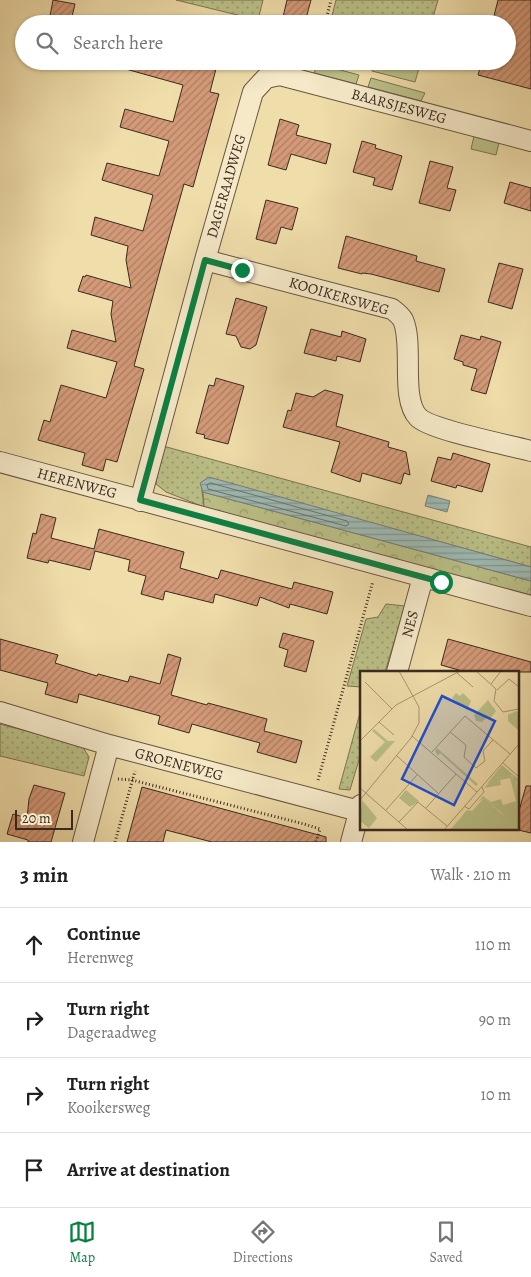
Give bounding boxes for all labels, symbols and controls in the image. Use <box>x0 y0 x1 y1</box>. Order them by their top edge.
search box <box>15 15 516 70</box>
icon: search <box>33 29 61 57</box>
text: Search here <box>73 30 163 56</box>
street label: BAARSJESWEG <box>349 84 449 128</box>
street label: DAGERAADWEG <box>202 132 250 240</box>
route end <box>231 259 254 282</box>
street label: KOOIKERSWEG <box>287 272 391 320</box>
street label: HERENWEG <box>35 463 119 503</box>
route start <box>430 571 453 594</box>
street label: NES <box>397 608 423 640</box>
inset map <box>360 671 518 830</box>
street label: GROENEWEG <box>133 743 225 785</box>
scale bar <box>15 807 72 830</box>
text: 20 m <box>22 809 51 828</box>
text: 3 min <box>20 861 68 889</box>
text: Walk · 210 m <box>430 864 511 886</box>
text: Continue <box>67 921 141 947</box>
icon: ahead <box>20 931 48 959</box>
text: 110 m <box>475 934 511 956</box>
text: Herenweg <box>67 947 134 969</box>
text: Turn right <box>67 996 149 1022</box>
icon: right <box>20 1006 48 1034</box>
text: 90 m <box>479 1009 511 1031</box>
text: Dageraadweg <box>67 1022 156 1044</box>
text: Turn right <box>67 1071 149 1097</box>
icon: right <box>20 1081 48 1109</box>
text: 10 m <box>481 1084 511 1106</box>
text: Kooikersweg <box>67 1097 150 1119</box>
icon: arrive <box>20 1156 48 1184</box>
text: Arrive at destination <box>67 1157 230 1183</box>
tab: Map <box>68 1218 96 1267</box>
tab: Directions <box>233 1218 293 1267</box>
tab: Saved <box>430 1218 463 1267</box>

